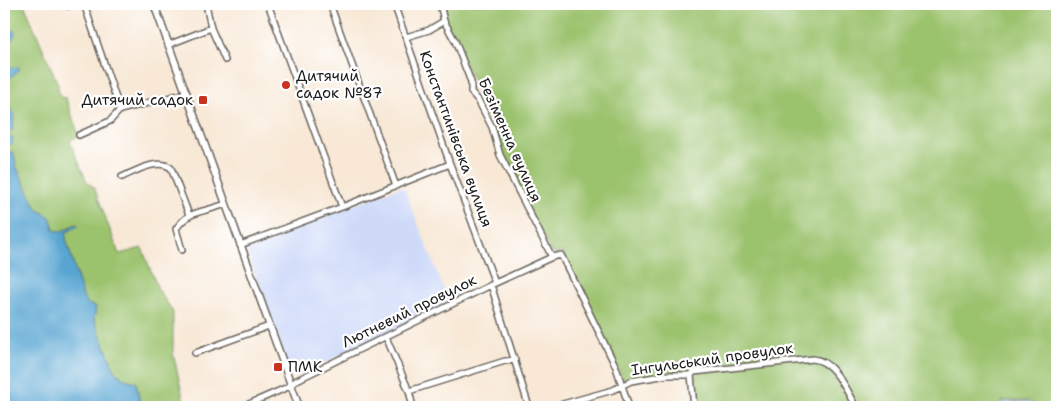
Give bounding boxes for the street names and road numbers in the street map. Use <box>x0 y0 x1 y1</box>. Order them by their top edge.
street label: Константинівська вулиця <box>415 48 497 230</box>
street label: Безіменна вулиця <box>474 75 546 205</box>
street label: Лютневий провулок <box>338 270 480 352</box>
street label: Інгульський провулок <box>630 338 794 380</box>

